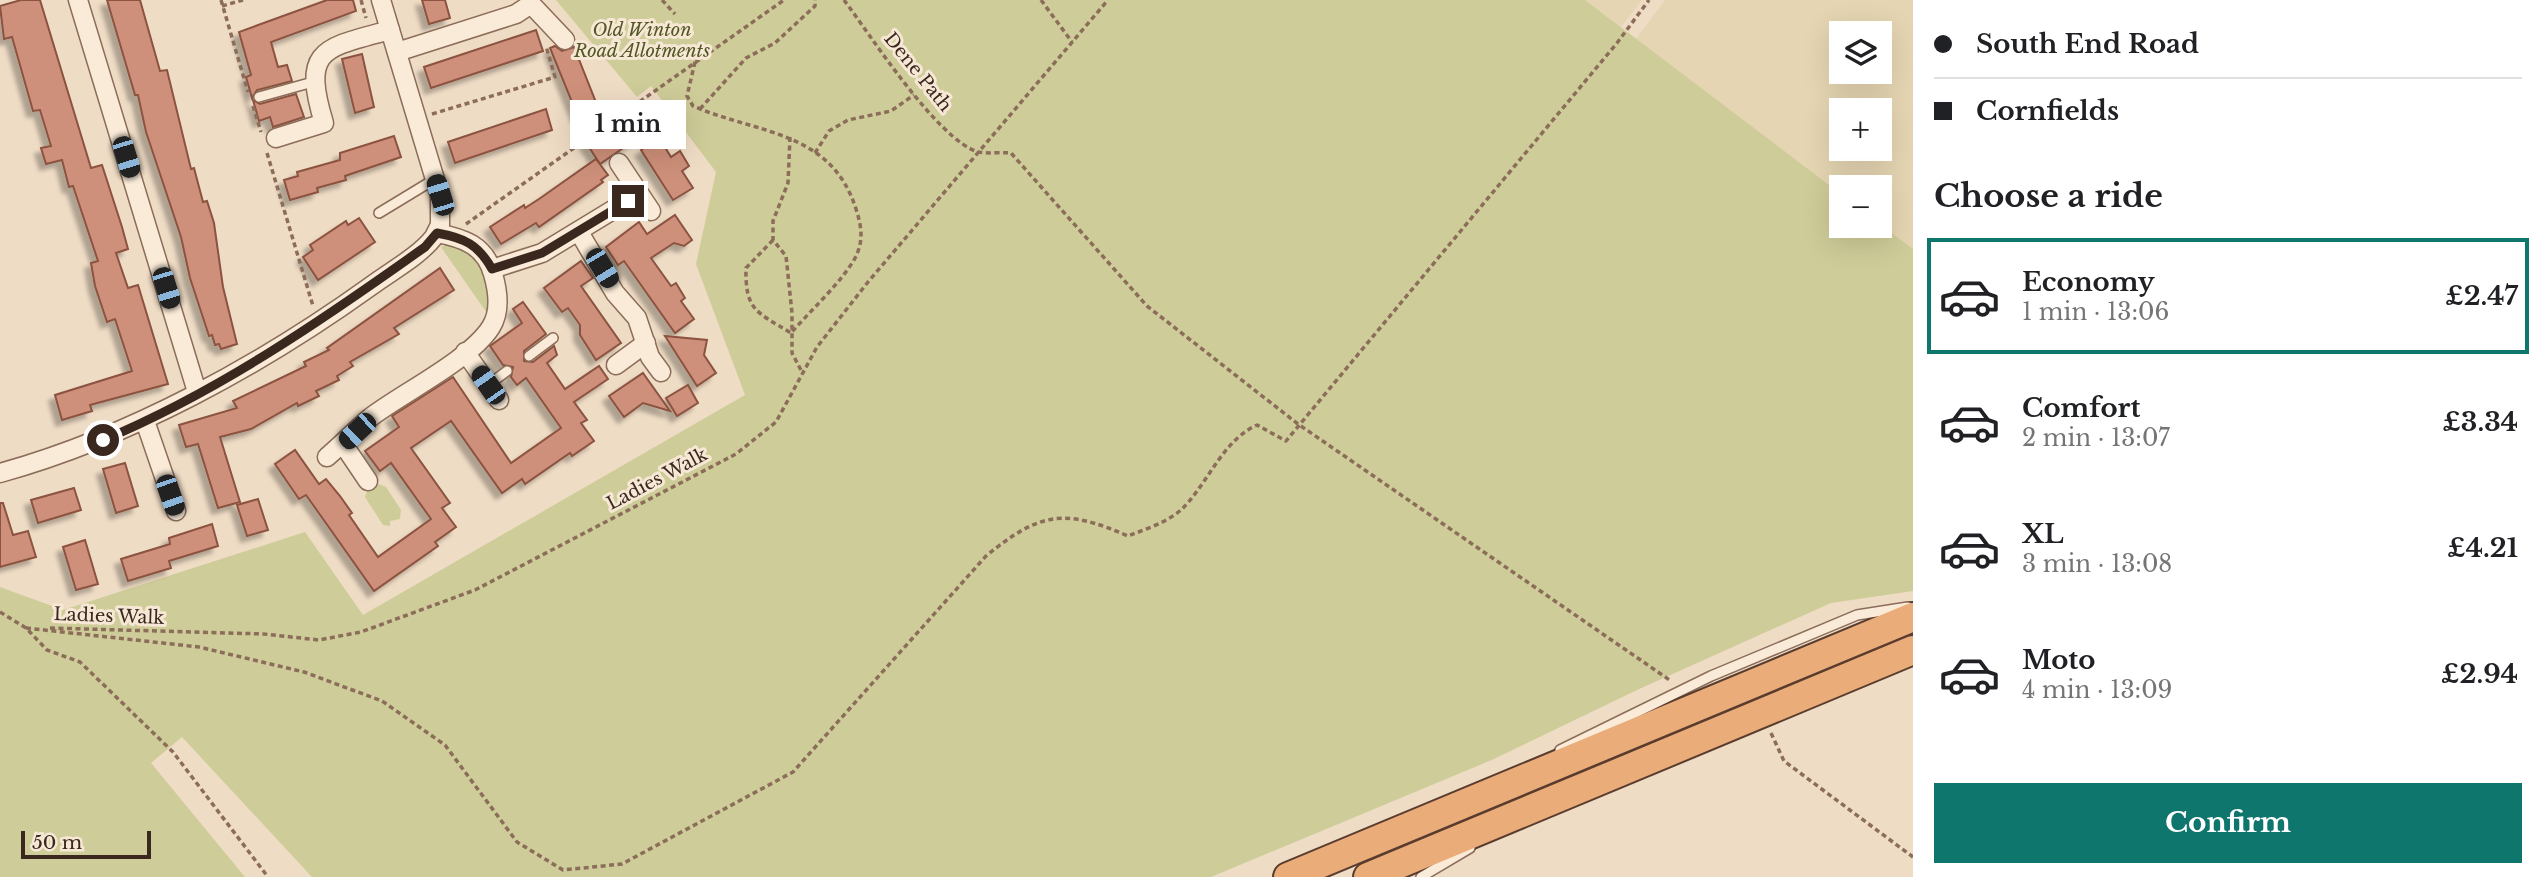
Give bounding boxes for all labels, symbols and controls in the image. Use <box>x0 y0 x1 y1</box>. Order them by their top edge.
park label: Old Winton Road Allotments <box>573 19 710 62</box>
map controls <box>1829 21 1892 238</box>
button: layers <box>1829 21 1892 84</box>
street label: Dene Path <box>879 28 957 116</box>
text: South End Road <box>1976 28 2199 60</box>
text: Cornfields <box>1976 95 2119 127</box>
button: + <box>1829 98 1892 161</box>
callout: 1 min <box>570 100 686 148</box>
text: 1 min <box>595 110 661 138</box>
car <box>110 134 143 180</box>
car <box>424 172 457 218</box>
button: − <box>1829 175 1892 238</box>
text: Choose a ride <box>1934 176 2163 216</box>
route end <box>612 185 644 217</box>
car <box>583 245 622 291</box>
car <box>150 265 183 311</box>
icon: car <box>1938 265 2001 328</box>
text: Economy <box>2022 266 2155 298</box>
text: £2.47 <box>2445 280 2518 312</box>
text: 1 min · 13:06 <box>2022 298 2169 326</box>
car <box>468 362 509 408</box>
icon: car <box>1938 391 2001 454</box>
text: Comfort <box>2022 392 2140 424</box>
text: £3.34 <box>2442 406 2518 438</box>
car <box>335 409 380 453</box>
route start <box>87 424 119 456</box>
text: 2 min · 13:07 <box>2022 424 2170 452</box>
street label: Ladies Walk <box>603 443 711 515</box>
car <box>154 472 187 518</box>
icon: car <box>1938 517 2001 580</box>
text: XL <box>2022 518 2064 550</box>
text: £4.21 <box>2447 532 2518 564</box>
text: 3 min · 13:08 <box>2022 550 2172 578</box>
street label: Ladies Walk <box>53 603 165 629</box>
icon: car <box>1938 643 2001 706</box>
text: Moto <box>2022 644 2095 676</box>
text: £2.94 <box>2441 658 2518 690</box>
text: 4 min · 13:09 <box>2022 676 2172 704</box>
button: Confirm <box>1934 783 2522 863</box>
scale bar <box>21 828 150 860</box>
text: 50 m <box>32 831 82 854</box>

